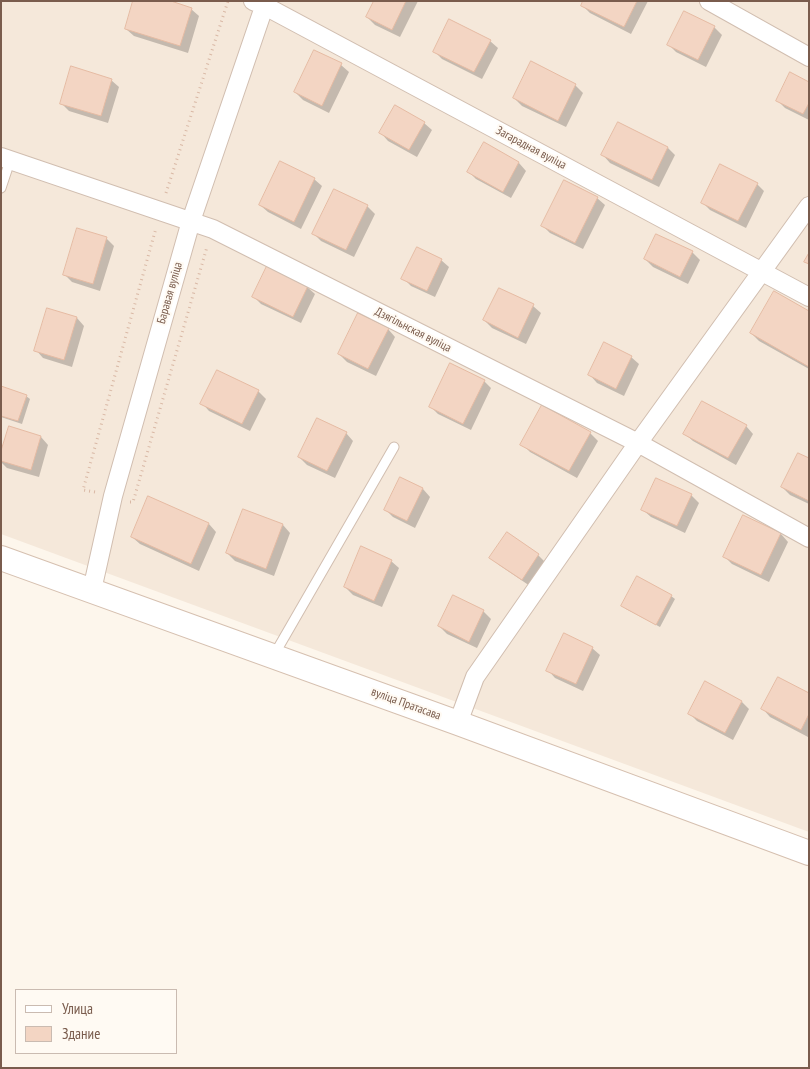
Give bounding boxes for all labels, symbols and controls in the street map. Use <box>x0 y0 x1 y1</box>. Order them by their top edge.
street label: Загарадная вуліца <box>493 123 569 173</box>
street label: Баравая вуліца <box>154 260 186 326</box>
street label: Дзягільнская вуліца <box>372 305 454 355</box>
street label: вуліца Пратасава <box>369 685 443 723</box>
legend <box>15 989 178 1054</box>
text: Улица <box>62 999 93 1018</box>
text: Здание <box>62 1024 100 1043</box>

